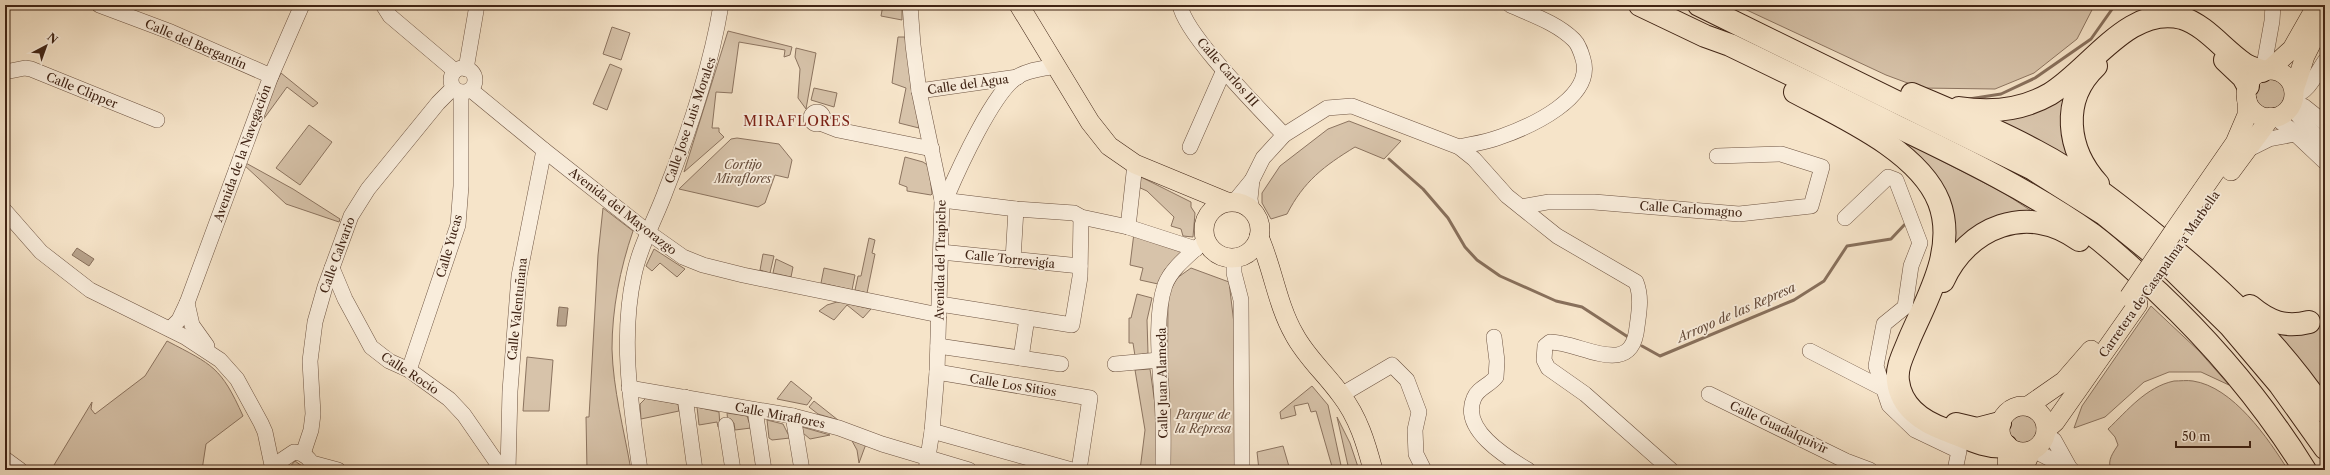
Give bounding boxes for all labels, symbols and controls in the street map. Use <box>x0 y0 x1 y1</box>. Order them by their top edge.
street label: Calle del Bergantín <box>143 16 250 72</box>
north arrow <box>26 26 66 66</box>
text: N <box>44 30 61 47</box>
street label: Calle Carlos III <box>1194 35 1262 109</box>
street label: Calle Jose Luis Morales <box>661 55 719 185</box>
street label: Calle Clipper <box>44 69 120 111</box>
street label: Calle del Agua <box>926 71 1010 97</box>
street label: Avenida de la Navegación <box>210 82 274 225</box>
district label: MIRAFLORES <box>743 112 851 130</box>
park label: Cortijo Miraflores <box>712 157 772 186</box>
street label: Avenida del Mayorazgo <box>565 164 680 258</box>
street label: Carretera de Casapalma a Marbella <box>2095 187 2223 360</box>
street label: Calle Carlomagno <box>1639 198 1743 220</box>
street label: Avenida del Trapiche <box>931 199 949 321</box>
street label: Calle Yucas <box>433 213 465 279</box>
street label: Calle Calvario <box>316 215 358 295</box>
street label: Calle Torrevigía <box>964 247 1056 271</box>
street label: Calle Valentuñana <box>504 256 530 361</box>
water label: Arroyo de las Represa <box>1672 279 1798 346</box>
street label: Calle Juan Alameda <box>1154 327 1170 439</box>
street label: Calle Rocío <box>378 349 442 397</box>
street label: Calle Los Sitios <box>969 371 1057 399</box>
street label: Calle Guadalquivir <box>1728 398 1830 456</box>
street label: Calle Miraflores <box>734 399 826 431</box>
park label: Parque de la Represa <box>1175 407 1231 436</box>
scale bar <box>2176 423 2250 449</box>
text: 50 m <box>2182 429 2211 444</box>

